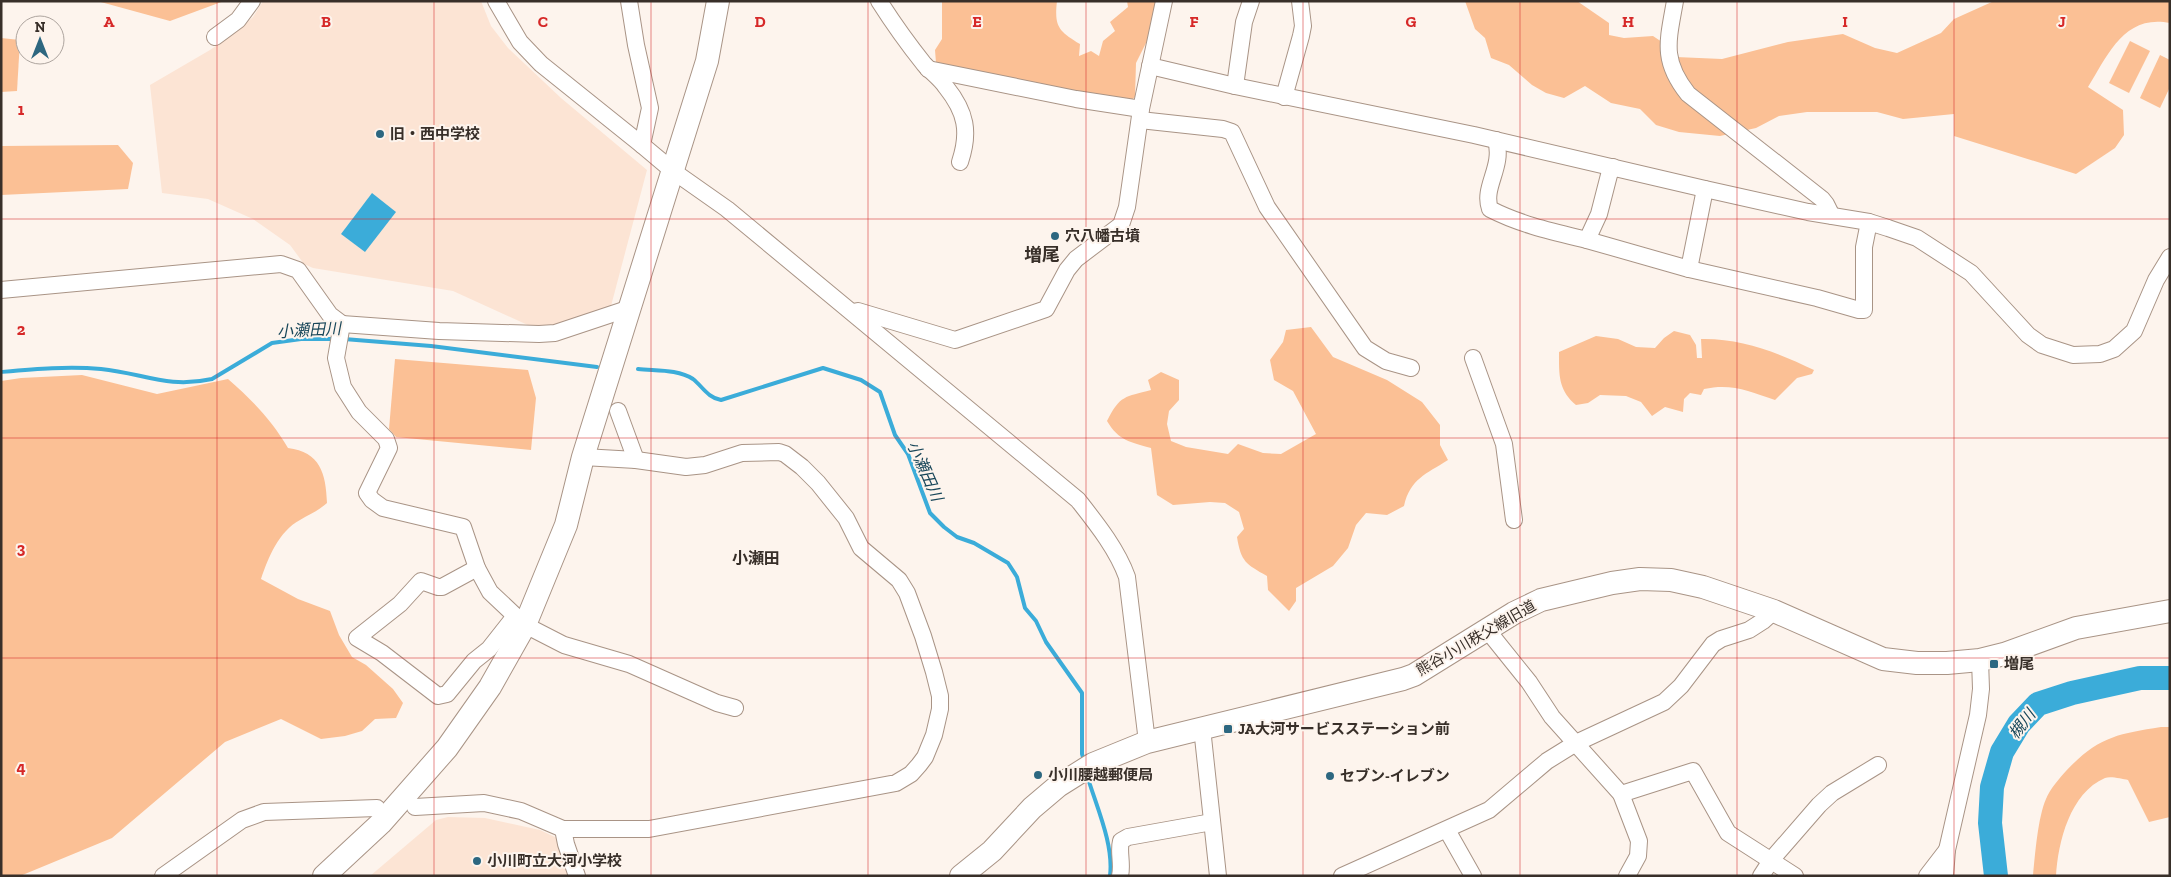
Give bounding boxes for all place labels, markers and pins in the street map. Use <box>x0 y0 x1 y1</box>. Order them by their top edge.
place label: 旧・西中学校 <box>390 125 480 143</box>
marker: 旧・西中学校 <box>374 128 386 140</box>
place label: 穴八幡古墳 <box>1065 227 1140 245</box>
marker: 穴八幡古墳 <box>1049 230 1061 242</box>
place label: 増尾 <box>2004 655 2034 673</box>
marker: 増尾 <box>1988 658 2000 670</box>
place label: JA大河サービスステーション前 <box>1238 720 1450 738</box>
marker: JA大河サービスステーション前 <box>1222 723 1234 735</box>
place label: 小川腰越郵便局 <box>1048 766 1153 784</box>
place label: セブン-イレブン <box>1340 767 1450 785</box>
marker: 小川腰越郵便局 <box>1032 769 1044 781</box>
marker: セブン-イレブン <box>1324 770 1336 782</box>
place label: 小川町立大河小学校 <box>487 852 622 870</box>
marker: 小川町立大河小学校 <box>471 855 483 867</box>

